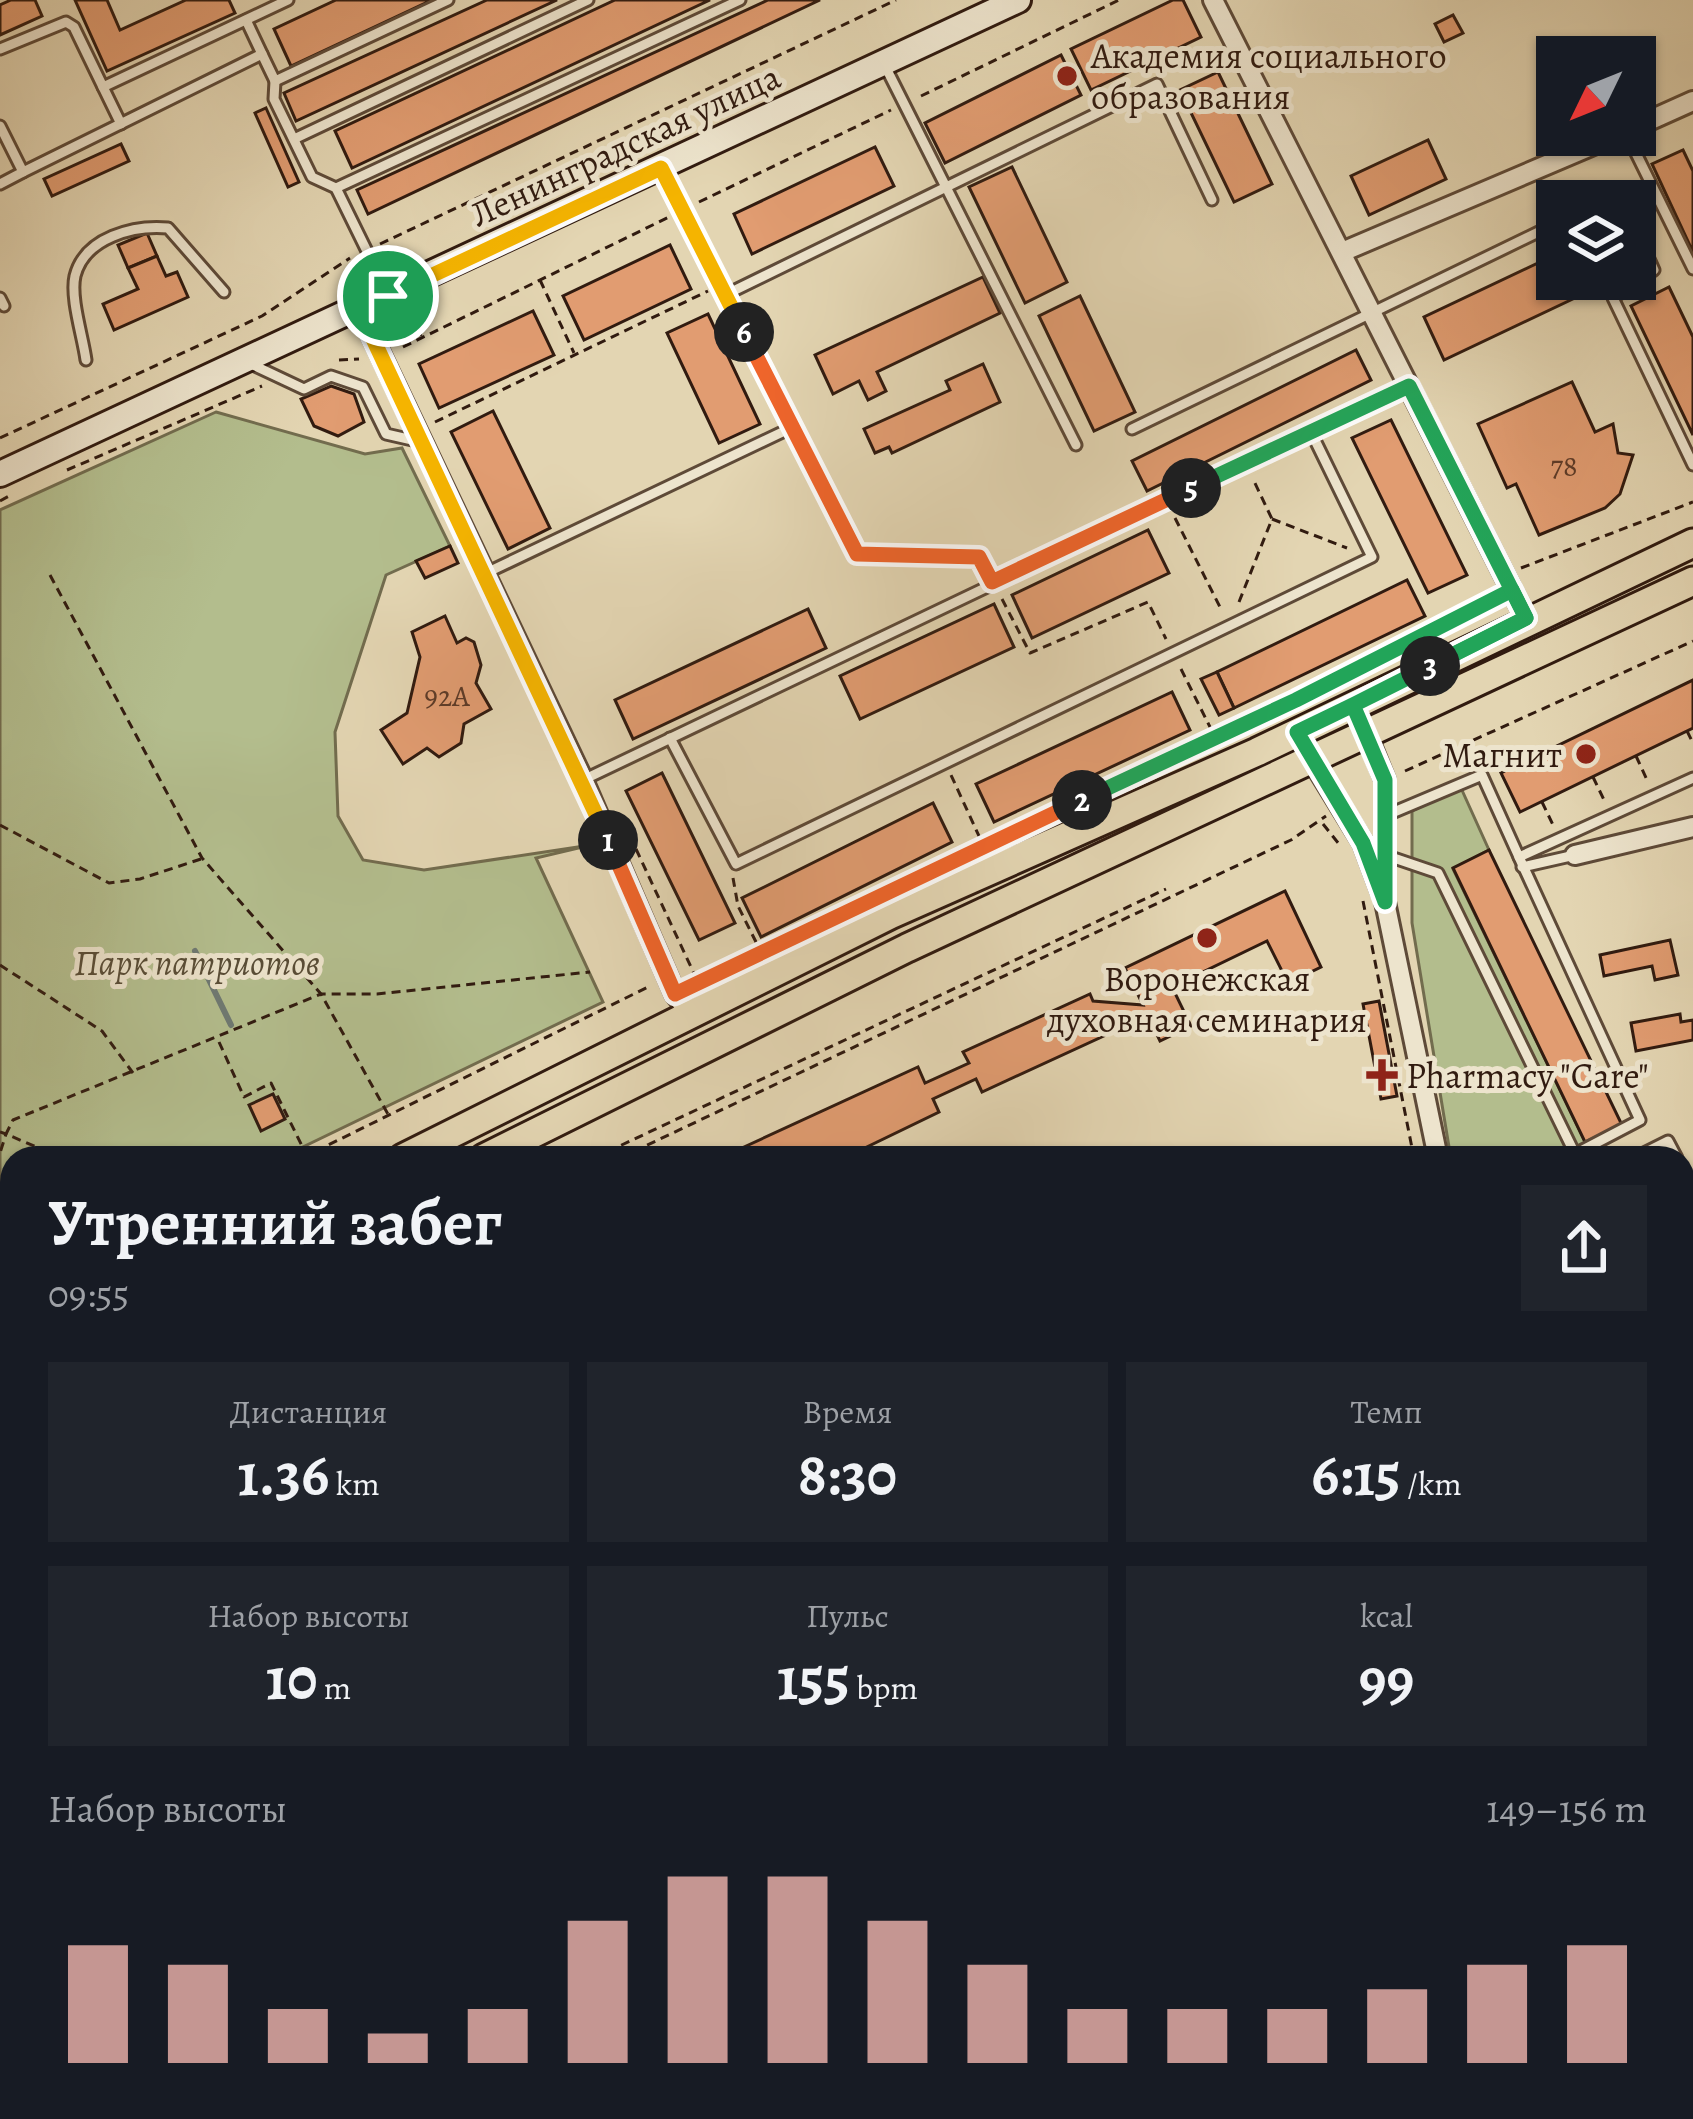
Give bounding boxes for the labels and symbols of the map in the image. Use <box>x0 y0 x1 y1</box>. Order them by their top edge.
place label: Академия социального образования <box>1090 31 1447 121</box>
north arrow <box>1536 36 1656 156</box>
street label: Ленинградская улица <box>462 51 788 238</box>
marker: Академия социального образования <box>1054 63 1080 89</box>
pin <box>337 245 439 347</box>
pin: 6 <box>714 302 774 362</box>
house number: 78 <box>1550 446 1578 486</box>
pin: 5 <box>1161 458 1221 518</box>
pin: 3 <box>1400 636 1460 696</box>
house number: 92А <box>424 676 470 716</box>
place label: Магнит <box>1442 730 1562 779</box>
marker: Магнит <box>1573 741 1599 767</box>
pin: 2 <box>1052 770 1112 830</box>
pin: 1 <box>578 810 638 870</box>
marker: Воронежская духовная семинария <box>1194 925 1220 951</box>
park label: Парк патриотов <box>74 938 320 987</box>
place label: Воронежская духовная семинария <box>1046 954 1367 1044</box>
place label: Pharmacy "Care" <box>1406 1051 1649 1100</box>
marker: Pharmacy "Care" <box>1369 1062 1395 1088</box>

